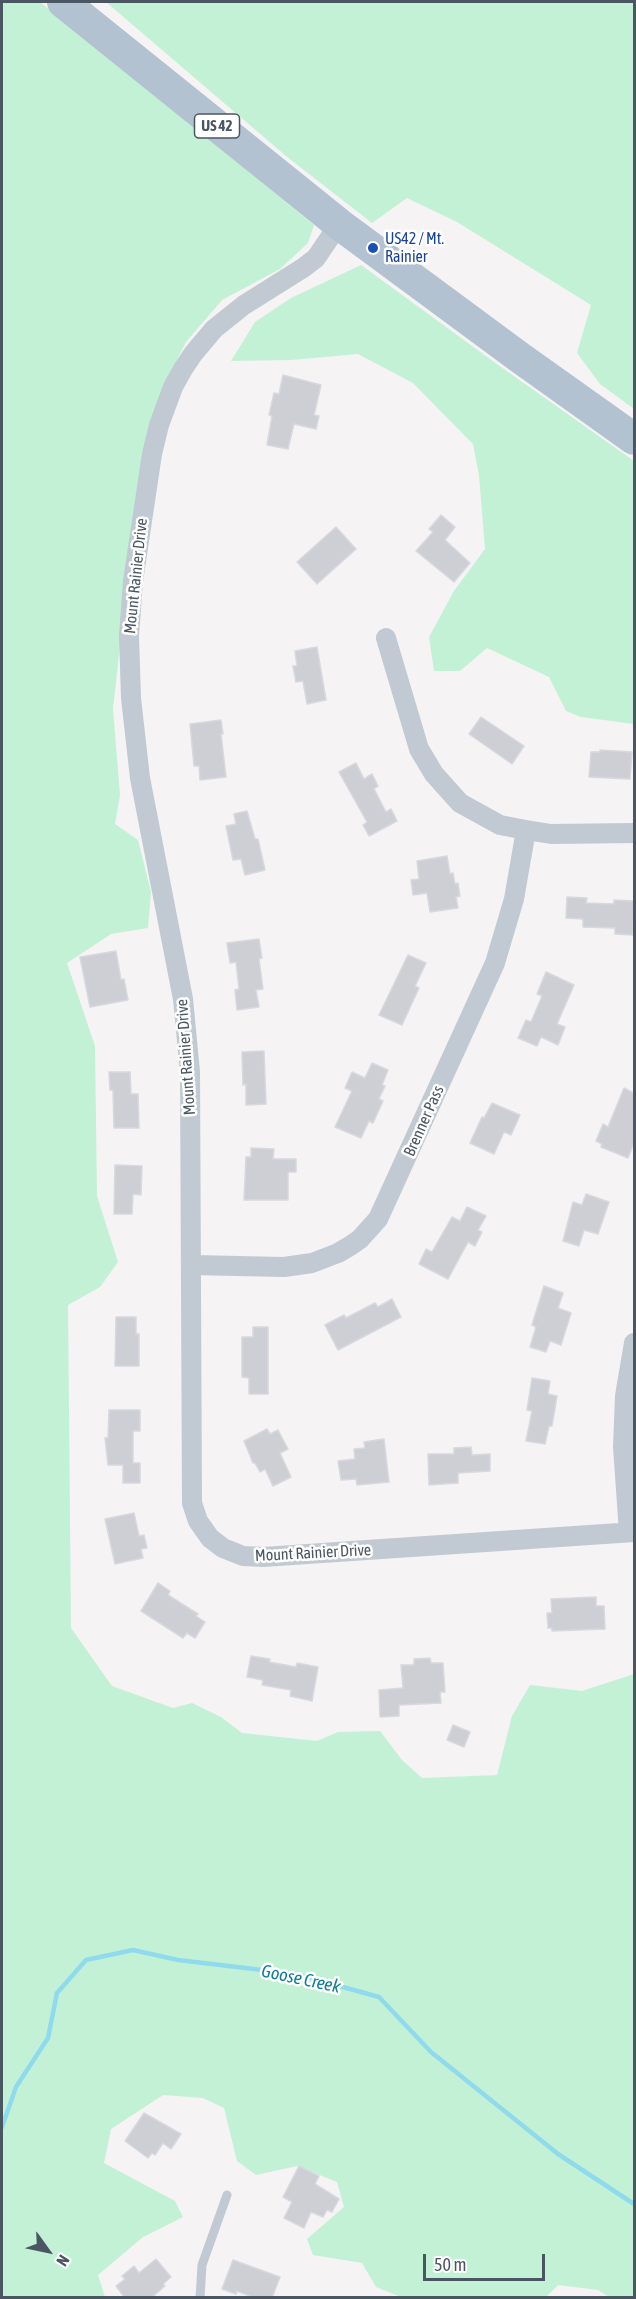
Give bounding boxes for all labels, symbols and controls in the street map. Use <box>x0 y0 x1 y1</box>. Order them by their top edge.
road number: US 42 <box>194 114 240 138</box>
place label: US42 / Mt. Rainier <box>385 229 444 267</box>
marker: US42 / Mt. Rainier <box>366 241 380 255</box>
street label: Mount Rainier Drive <box>120 517 152 635</box>
street label: Mount Rainier Drive <box>172 998 200 1116</box>
street label: Brenner Pass <box>400 1083 448 1159</box>
street label: Mount Rainier Drive <box>254 1540 372 1566</box>
water label: Goose Creek <box>260 1960 342 1998</box>
north arrow <box>18 2221 78 2281</box>
scale bar <box>426 2242 548 2280</box>
text: N <box>53 2252 73 2270</box>
text: 50 m <box>434 2254 466 2275</box>

